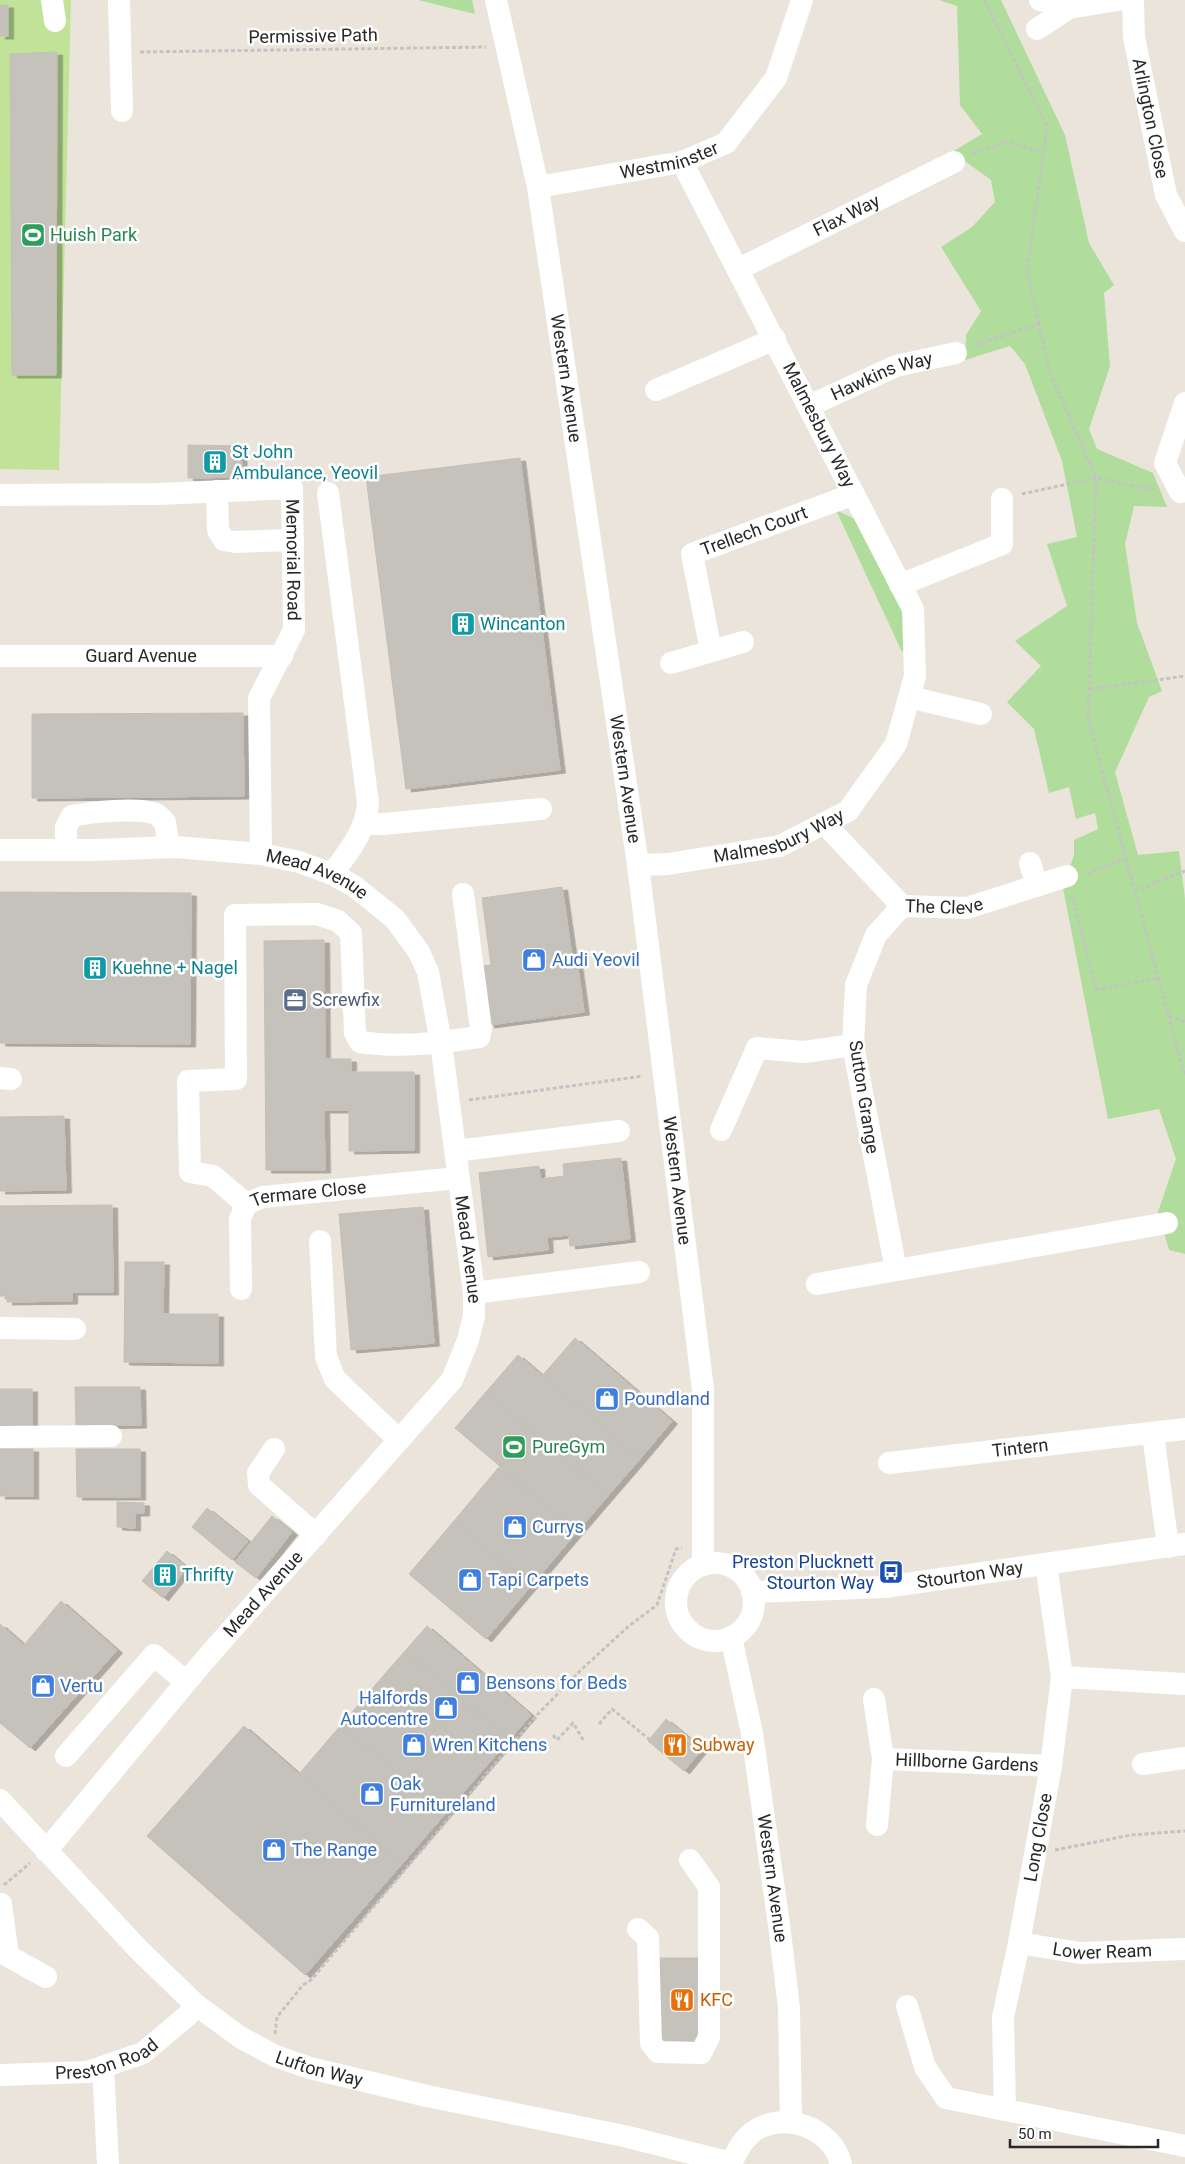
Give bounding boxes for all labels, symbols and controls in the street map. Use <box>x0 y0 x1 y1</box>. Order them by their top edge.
street label: Permissive Path <box>248 24 378 47</box>
street label: Arlington Close <box>1129 56 1173 180</box>
street label: Westminster <box>618 137 721 183</box>
street label: Flax Way <box>810 190 883 240</box>
sports icon: Huish Park <box>20 222 46 248</box>
place label: Huish Park <box>50 224 138 245</box>
street label: Western Avenue <box>547 313 587 444</box>
street label: Hawkins Way <box>827 347 935 404</box>
street label: Malmesbury Way <box>779 359 860 491</box>
place label: St John Ambulance, Yeovil <box>232 441 378 483</box>
building icon: St John Ambulance, Yeovil <box>202 449 228 475</box>
street label: Memorial Road <box>282 499 305 621</box>
street label: Trellech Court <box>698 501 810 560</box>
building icon: Wincanton <box>450 611 476 637</box>
place label: Wincanton <box>480 613 565 634</box>
street label: Guard Avenue <box>85 645 197 666</box>
street label: Western Avenue <box>606 713 646 844</box>
street label: Malmesbury Way <box>712 804 848 867</box>
street label: Mead Avenue <box>264 844 373 903</box>
street label: The Cleve <box>905 893 986 918</box>
shop icon: Audi Yeovil <box>521 947 547 973</box>
place label: Audi Yeovil <box>552 949 640 970</box>
building icon: Kuehne + Nagel <box>82 955 108 981</box>
place label: Kuehne + Nagel <box>112 957 238 978</box>
office icon: Screwfix <box>282 987 308 1013</box>
place label: Screwfix <box>312 989 380 1010</box>
street label: Sutton Grange <box>845 1039 884 1155</box>
street label: Western Avenue <box>659 1115 696 1246</box>
street label: Termare Close <box>247 1176 367 1211</box>
street label: Mead Avenue <box>451 1194 485 1303</box>
shop icon: Poundland <box>594 1386 620 1412</box>
place label: Poundland <box>624 1388 710 1409</box>
sports icon: PureGym <box>501 1434 527 1460</box>
street label: Tintern <box>991 1434 1049 1461</box>
place label: PureGym <box>532 1436 605 1457</box>
shop icon: Currys <box>502 1514 528 1540</box>
place label: Currys <box>532 1516 584 1537</box>
street label: Mead Avenue <box>219 1546 307 1641</box>
place label: Preston Plucknett Stourton Way <box>732 1551 874 1593</box>
street label: Stourton Way <box>915 1556 1025 1592</box>
bus stop icon: Preston Plucknett Stourton Way <box>878 1559 904 1585</box>
building icon: Thrifty <box>152 1562 178 1588</box>
place label: Thrifty <box>182 1564 234 1585</box>
shop icon: Tapi Carpets <box>457 1567 483 1593</box>
place label: Tapi Carpets <box>488 1569 589 1590</box>
shop icon: Bensons for Beds <box>455 1670 481 1696</box>
place label: Bensons for Beds <box>486 1672 627 1693</box>
shop icon: Vertu <box>30 1673 56 1699</box>
place label: Vertu <box>60 1675 103 1696</box>
place label: Halfords Autocentre <box>340 1687 428 1729</box>
shop icon: Halfords Autocentre <box>433 1695 459 1721</box>
shop icon: Wren Kitchens <box>401 1732 427 1758</box>
restaurant icon: Subway <box>662 1732 688 1758</box>
place label: Wren Kitchens <box>432 1734 547 1755</box>
place label: Subway <box>692 1734 755 1755</box>
street label: Hillborne Gardens <box>895 1749 1039 1775</box>
place label: Oak Furnitureland <box>390 1773 496 1815</box>
shop icon: Oak Furnitureland <box>359 1781 385 1807</box>
street label: Long Close <box>1019 1791 1056 1883</box>
street label: Western Avenue <box>754 1813 792 1944</box>
shop icon: The Range <box>261 1837 287 1863</box>
place label: The Range <box>292 1839 377 1860</box>
street label: Lower Ream <box>1051 1938 1152 1964</box>
restaurant icon: KFC <box>669 1987 695 2013</box>
place label: KFC <box>700 1989 733 2010</box>
street label: Preston Road <box>55 2034 162 2083</box>
street label: Lufton Way <box>273 2046 366 2090</box>
scale bar <box>1010 2116 1158 2148</box>
text: 50 m <box>1018 2125 1052 2143</box>

